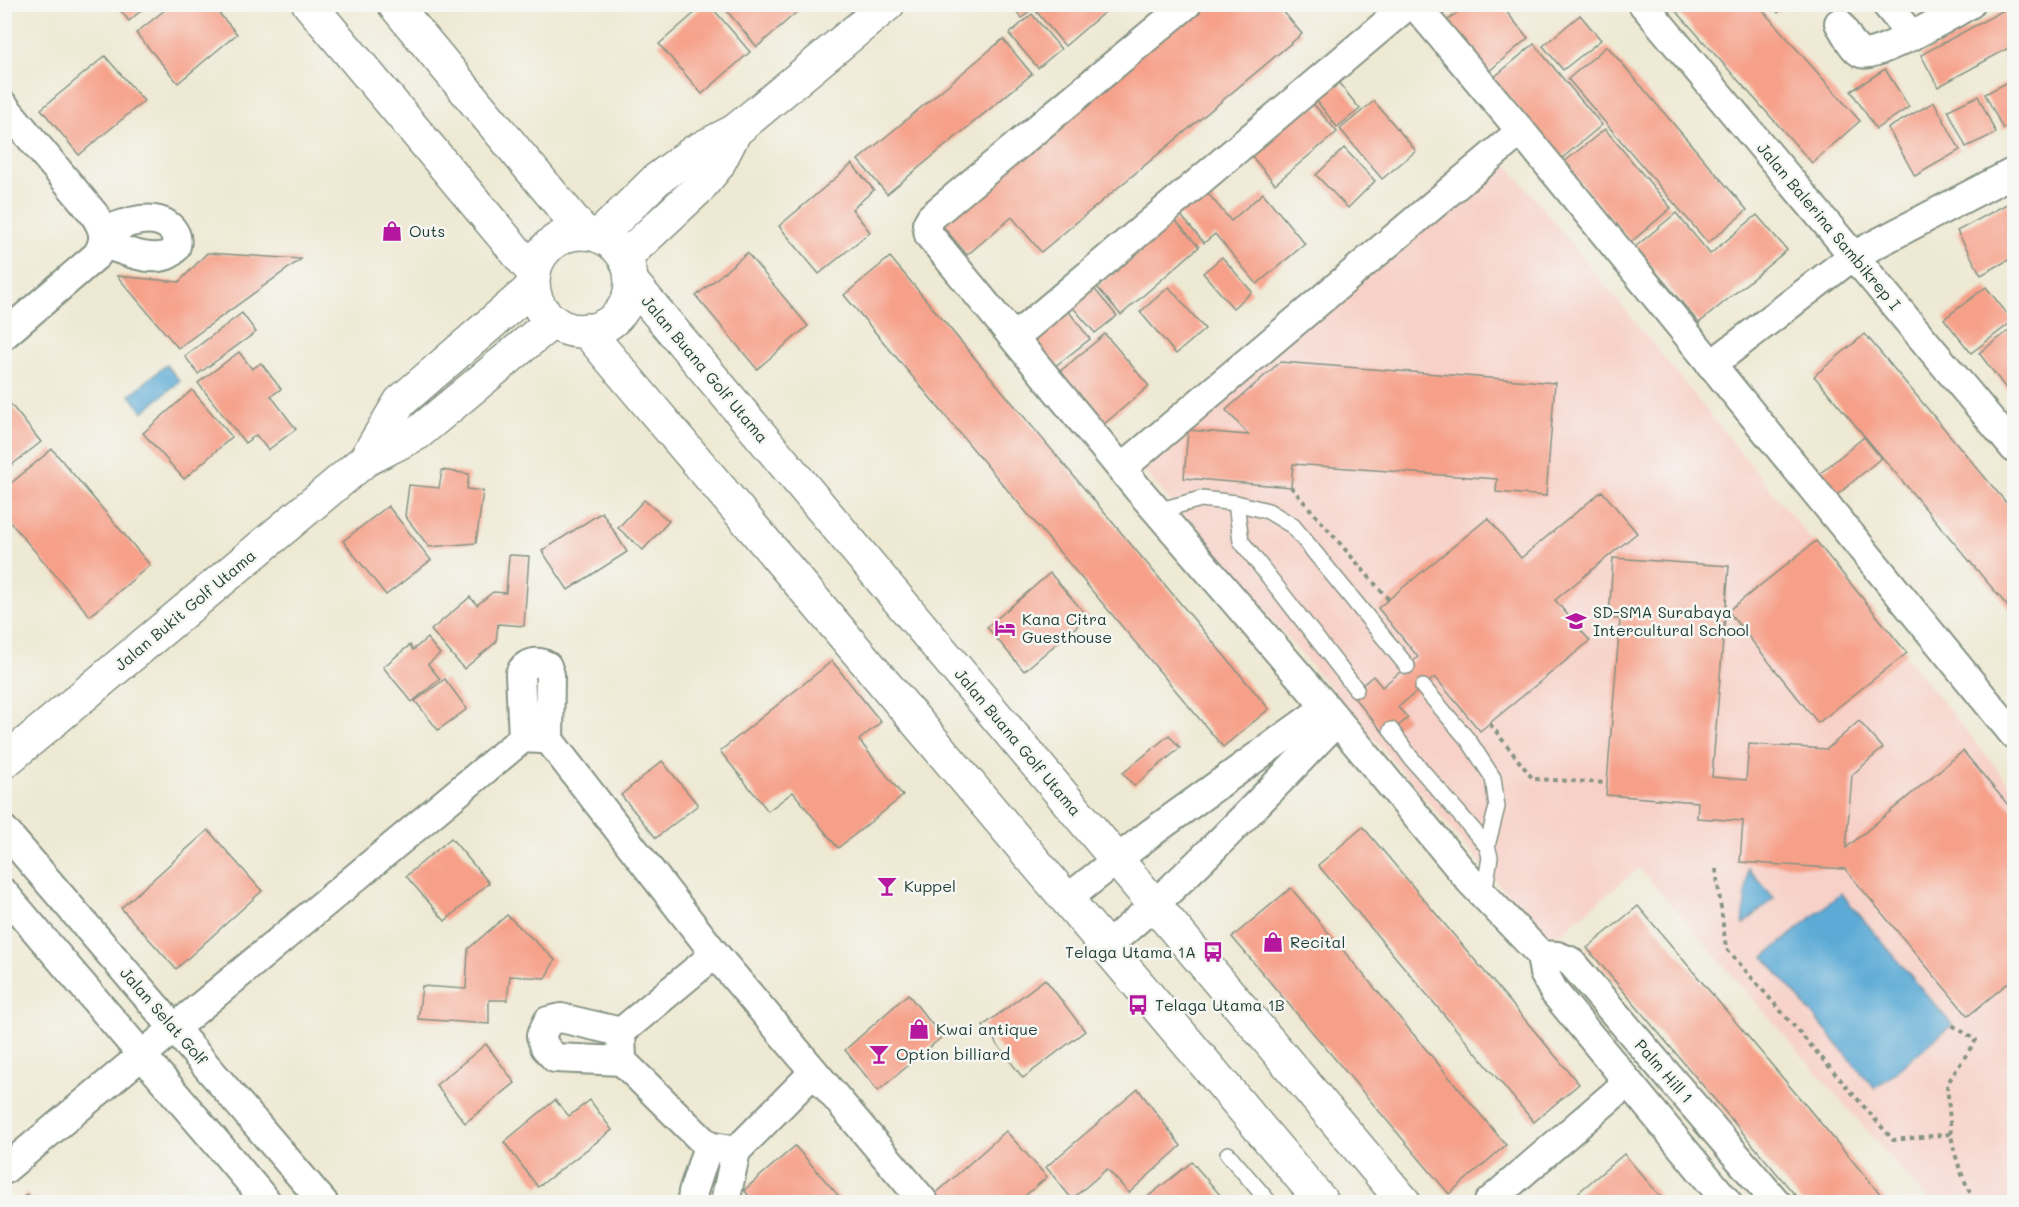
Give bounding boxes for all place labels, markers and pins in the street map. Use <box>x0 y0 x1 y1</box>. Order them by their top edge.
shop icon: Outs <box>380 219 404 243</box>
place label: Outs <box>409 220 445 241</box>
place label: SD-SMA Surabaya Intercultural School <box>1593 601 1749 640</box>
place label: Kana Citra Guesthouse <box>1022 608 1112 647</box>
school or university icon: SD-SMA Surabaya Intercultural School <box>1564 609 1588 633</box>
hotel icon: Kana Citra Guesthouse <box>993 616 1017 640</box>
bar icon: Kuppel <box>875 874 899 898</box>
place label: Kuppel <box>904 875 956 896</box>
shop icon: Recital <box>1261 930 1285 954</box>
place label: Recital <box>1290 931 1346 952</box>
bus stop icon: Telaga Utama 1A <box>1201 940 1225 964</box>
place label: Telaga Utama 1A <box>1065 941 1196 962</box>
bus stop icon: Telaga Utama 1B <box>1126 993 1150 1017</box>
place label: Telaga Utama 1B <box>1155 994 1285 1015</box>
shop icon: Kwai antique <box>907 1017 931 1041</box>
place label: Kwai antique <box>936 1018 1038 1039</box>
bar icon: Option billiard <box>867 1042 891 1066</box>
place label: Option billiard <box>896 1043 1010 1064</box>

